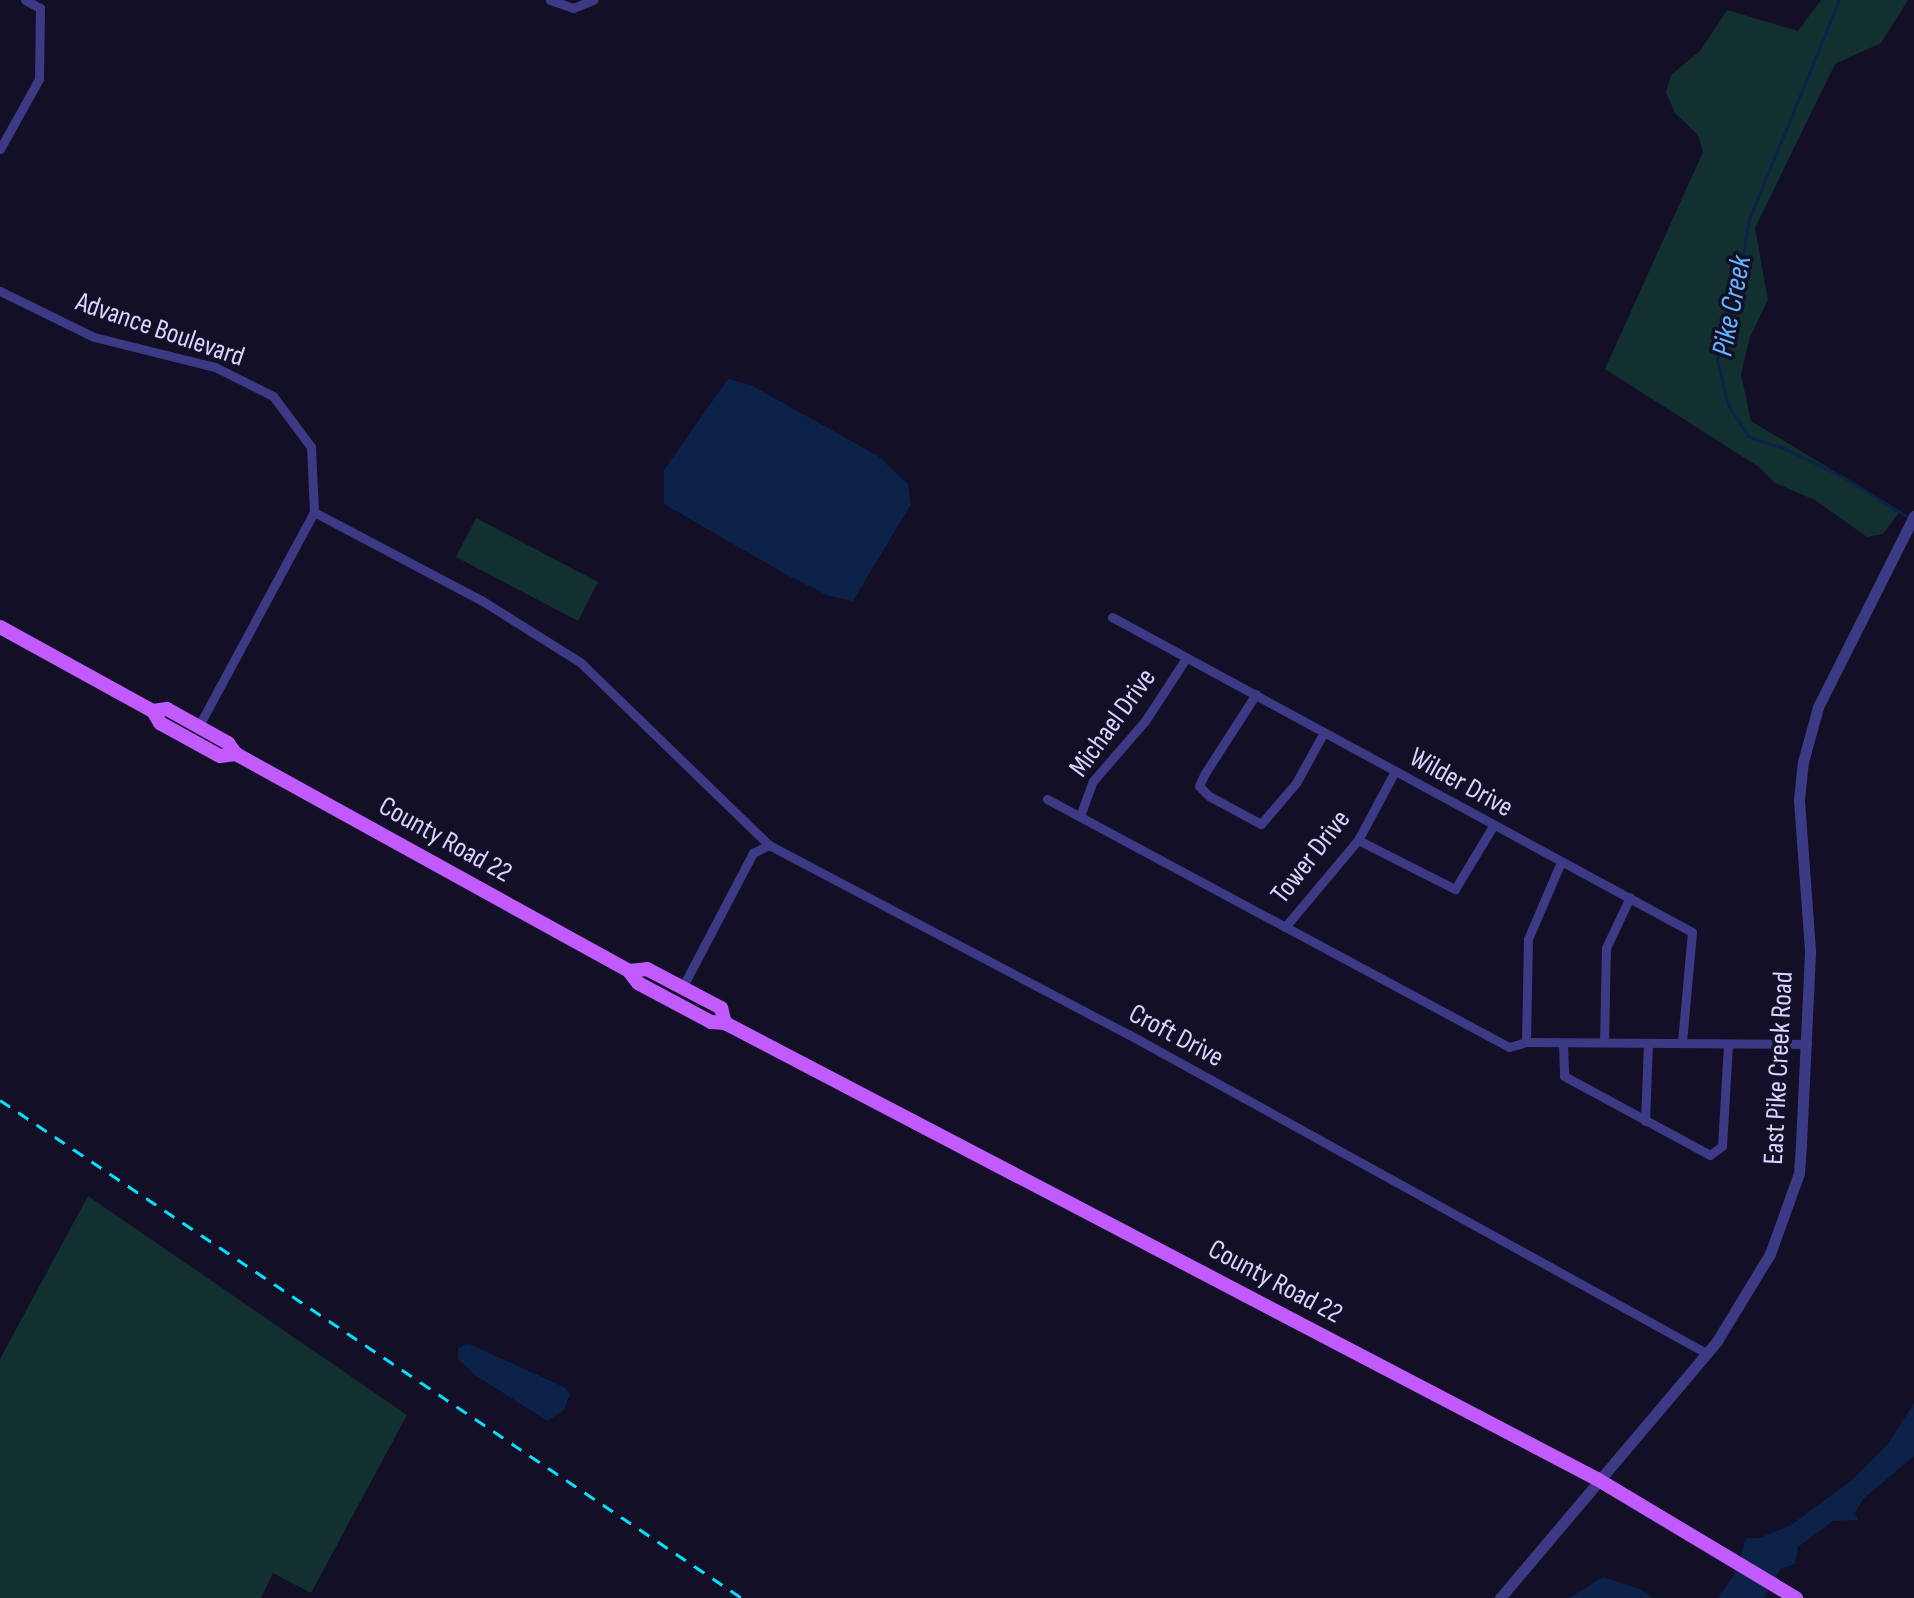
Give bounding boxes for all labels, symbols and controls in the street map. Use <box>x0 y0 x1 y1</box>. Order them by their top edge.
water label: Pike Creek <box>1705 253 1759 359</box>
street label: Advance Boulevard <box>71 286 249 374</box>
street label: Michael Drive <box>1062 662 1164 784</box>
street label: Wilder Drive <box>1403 741 1519 825</box>
street label: County Road 22 <box>373 790 517 890</box>
street label: Tower Drive <box>1264 804 1358 910</box>
street label: East Pike Creek Road <box>1757 971 1801 1165</box>
street label: Croft Drive <box>1123 997 1229 1075</box>
street label: County Road 22 <box>1202 1233 1348 1331</box>

